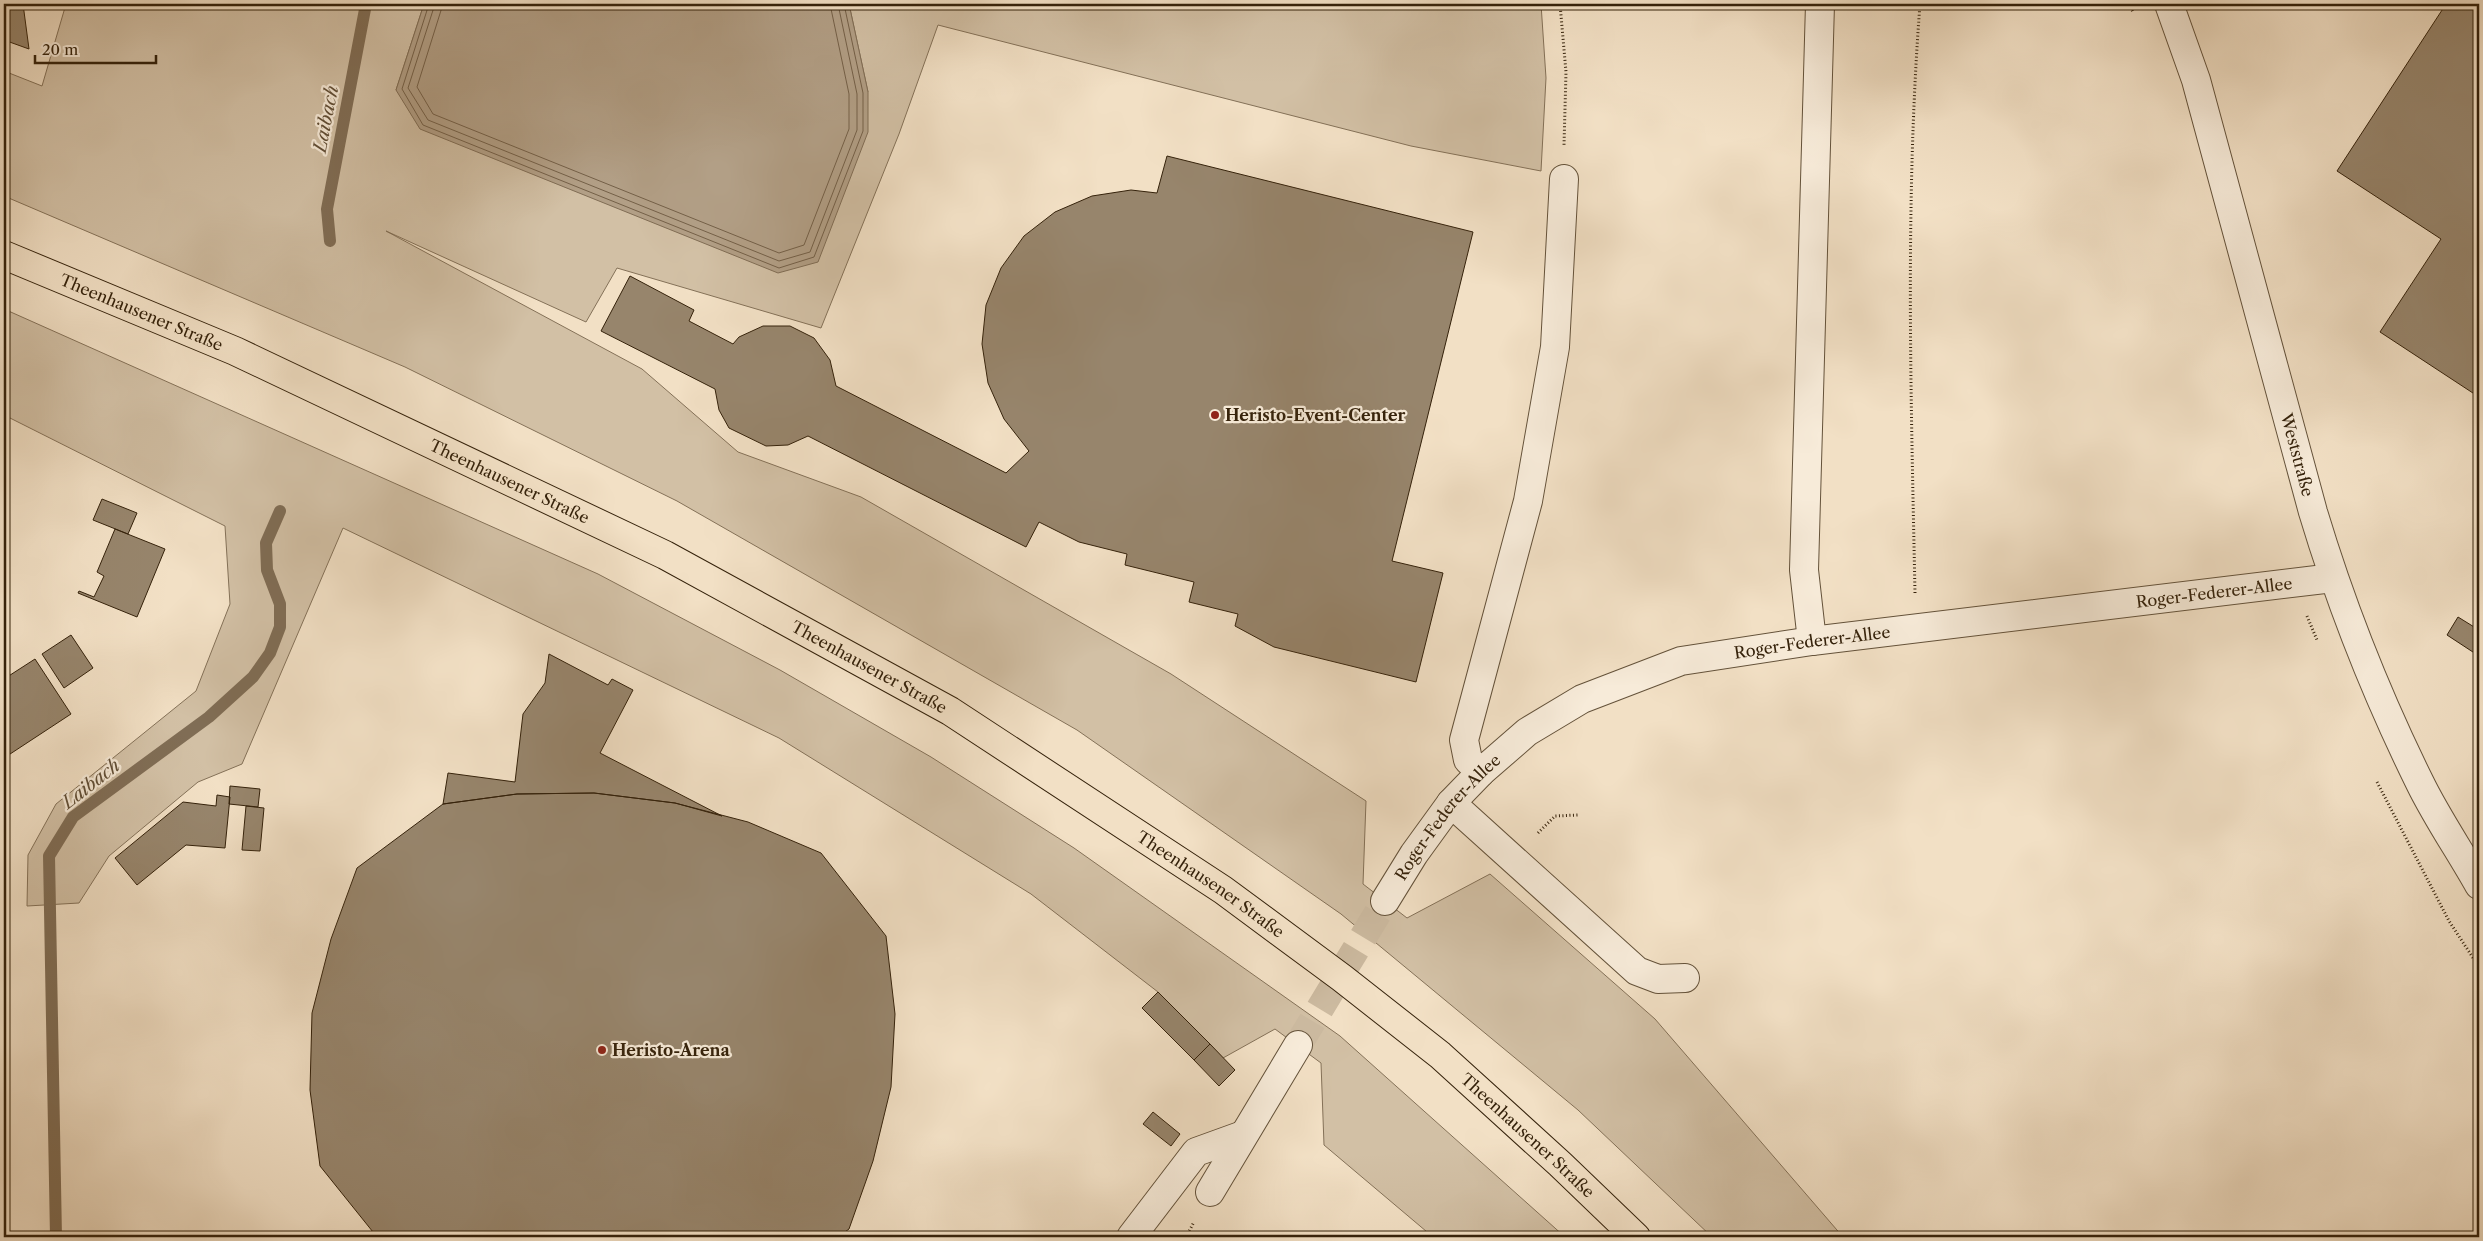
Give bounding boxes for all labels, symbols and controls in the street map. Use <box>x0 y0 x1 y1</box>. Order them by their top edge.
scale bar <box>35 32 156 64</box>
text: 20 m <box>42 40 78 59</box>
water label: Laibach <box>308 84 343 156</box>
street label: Theenhausener Straße <box>57 269 226 355</box>
place label: Heristo-Event-Center <box>1225 405 1405 425</box>
marker: Heristo-Event-Center <box>1209 409 1221 421</box>
street label: Weststraße <box>2276 410 2318 499</box>
street label: Theenhausener Straße <box>426 435 593 528</box>
street label: Roger-Federer-Allee <box>2135 573 2293 612</box>
street label: Theenhausener Straße <box>788 616 951 717</box>
street label: Roger-Federer-Allee <box>1733 622 1891 663</box>
street label: Roger-Federer-Allee <box>1390 750 1504 884</box>
water label: Laibach <box>56 755 124 815</box>
street label: Theenhausener Straße <box>1133 826 1288 942</box>
place label: Heristo-Arena <box>612 1040 731 1060</box>
marker: Heristo-Arena <box>596 1044 608 1056</box>
street label: Theenhausener Straße <box>1457 1069 1599 1202</box>

